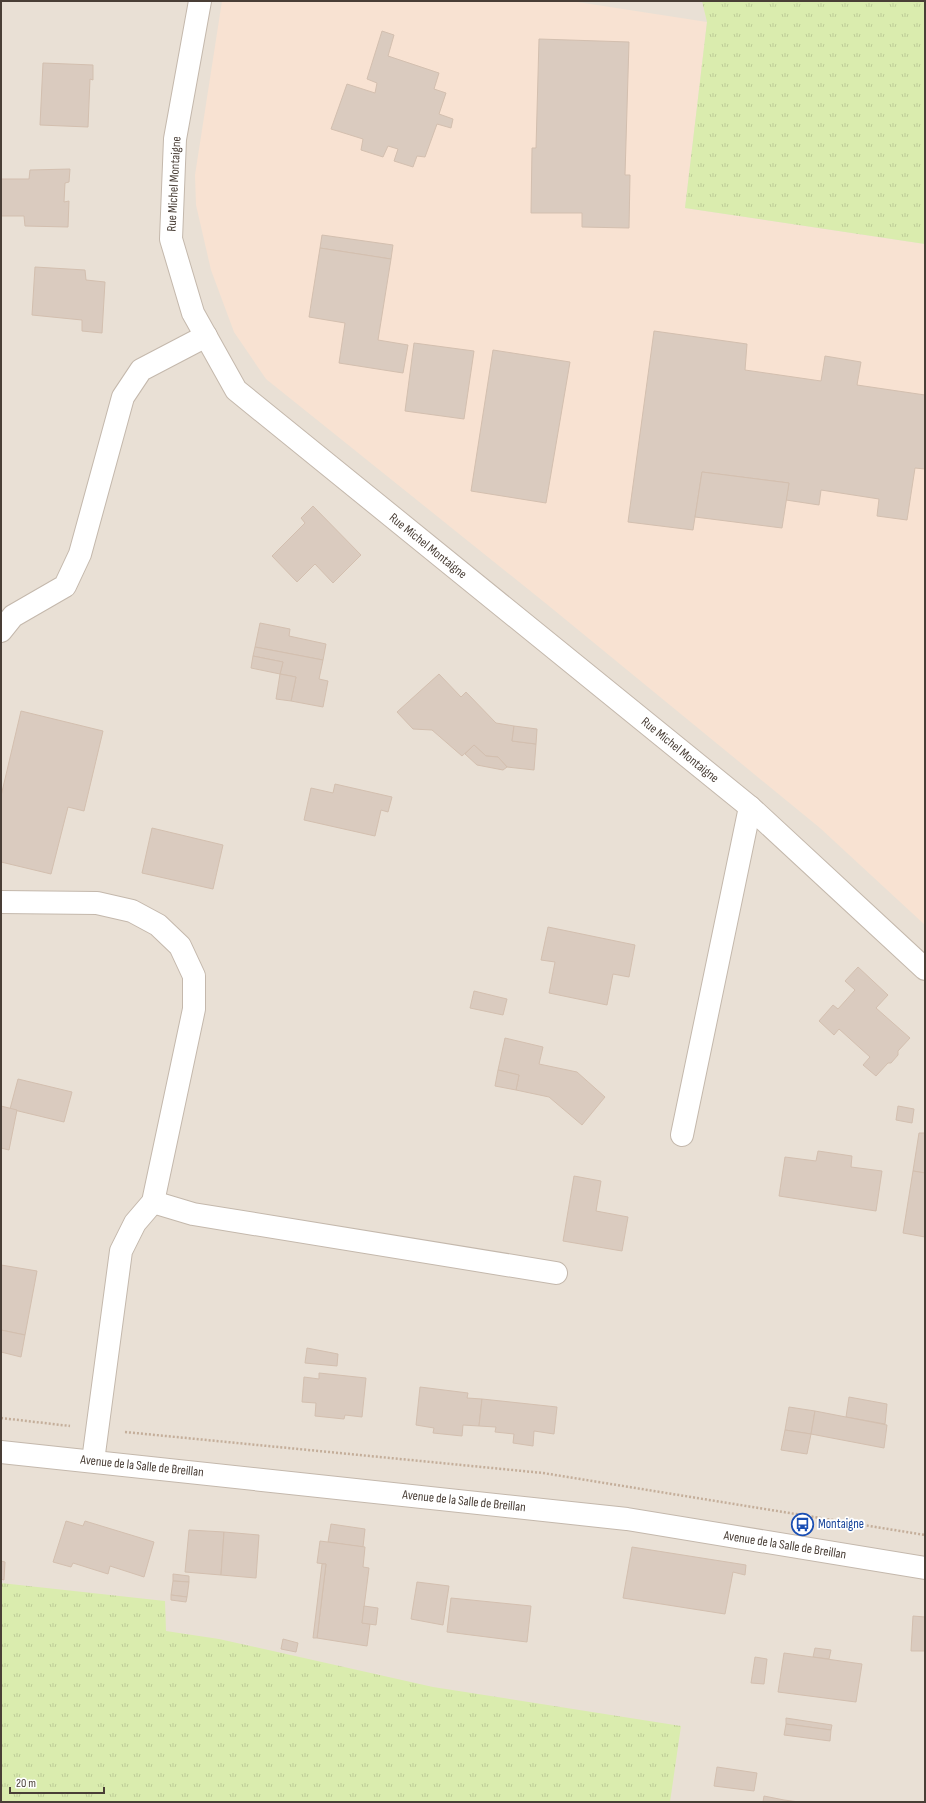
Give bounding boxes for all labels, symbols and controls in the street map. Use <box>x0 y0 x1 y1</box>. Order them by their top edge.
street label: Rue Michel Montaigne <box>164 136 184 232</box>
street label: Rue Michel Montaigne <box>386 510 470 582</box>
street label: Rue Michel Montaigne <box>638 714 722 786</box>
street label: Avenue de la Salle de Breillan <box>79 1451 204 1480</box>
street label: Avenue de la Salle de Breillan <box>401 1486 526 1515</box>
bus stop icon: Montaigne <box>789 1511 815 1537</box>
place label: Montaigne <box>818 1516 864 1532</box>
street label: Avenue de la Salle de Breillan <box>722 1527 847 1563</box>
scale bar <box>10 1769 104 1795</box>
text: 20 m <box>16 1776 36 1791</box>

